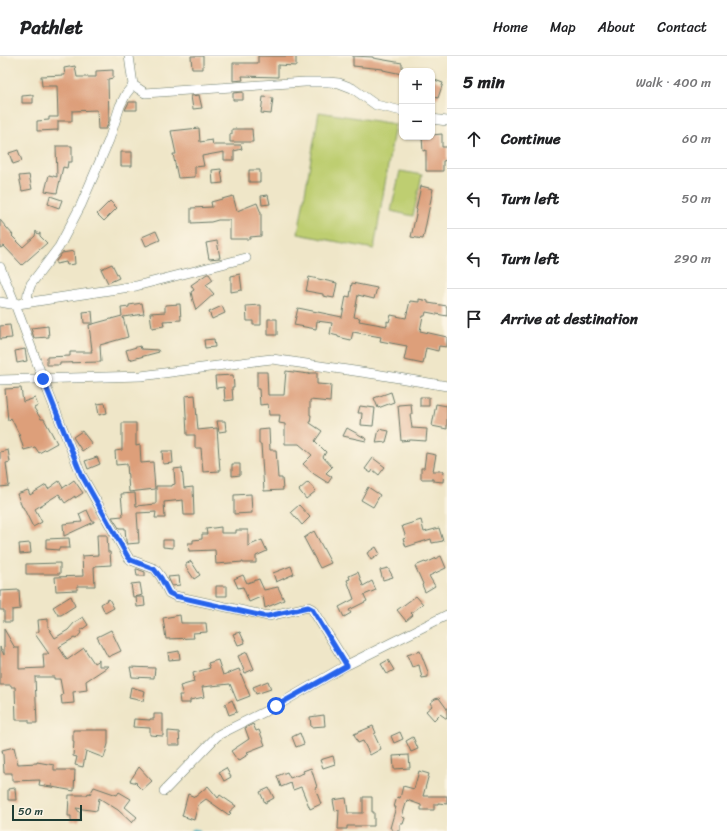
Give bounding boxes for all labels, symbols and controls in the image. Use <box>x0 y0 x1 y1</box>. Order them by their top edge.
text: Pathlet <box>20 11 83 44</box>
text: Home <box>493 15 528 40</box>
text: Map <box>550 15 576 40</box>
text: About <box>598 15 635 40</box>
text: Contact <box>657 15 707 40</box>
text: 5 min <box>463 67 505 97</box>
map controls <box>399 68 435 140</box>
button: + <box>399 68 435 104</box>
text: Walk · 400 m <box>636 71 711 94</box>
button: − <box>399 104 435 140</box>
text: Continue <box>501 126 561 152</box>
text: 60 m <box>682 127 711 150</box>
icon: ahead <box>463 128 485 150</box>
text: Turn left <box>501 186 559 212</box>
text: 50 m <box>681 187 711 210</box>
icon: left <box>463 188 485 210</box>
text: Turn left <box>501 246 559 272</box>
text: 290 m <box>674 247 711 270</box>
icon: left <box>463 248 485 270</box>
text: Arrive at destination <box>501 306 638 332</box>
icon: arrive <box>463 308 485 330</box>
route end <box>34 370 52 388</box>
route start <box>267 697 285 715</box>
text: 50 m <box>18 802 43 821</box>
scale bar <box>12 803 82 822</box>

